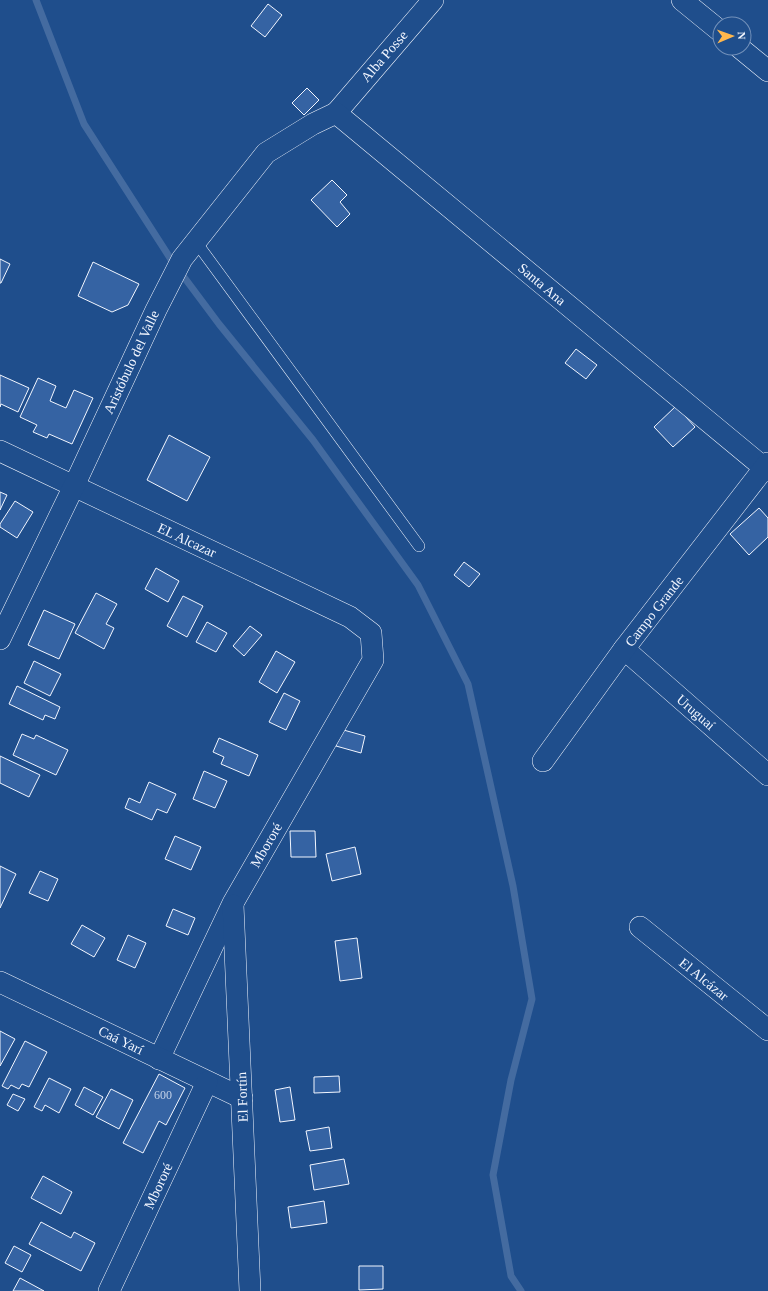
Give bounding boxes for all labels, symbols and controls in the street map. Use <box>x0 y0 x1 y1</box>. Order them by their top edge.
north arrow <box>712 16 752 56</box>
street label: Alba Posse <box>358 28 411 85</box>
text: N <box>736 31 748 40</box>
street label: Santa Ana <box>515 260 569 309</box>
street label: Aristóbulo del Valle <box>101 308 162 416</box>
street label: EL Alcazar <box>155 520 219 561</box>
street label: Campo Grande <box>622 573 687 649</box>
street label: Uruguaí <box>673 692 718 733</box>
street label: Mbororé <box>248 820 285 870</box>
street label: El Alcázar <box>676 955 731 1004</box>
street label: Caá Yarí <box>96 1023 146 1058</box>
street label: El Fortín <box>234 1072 251 1122</box>
house number: 600 <box>154 1088 172 1102</box>
street label: Mbororé <box>141 1161 176 1212</box>

